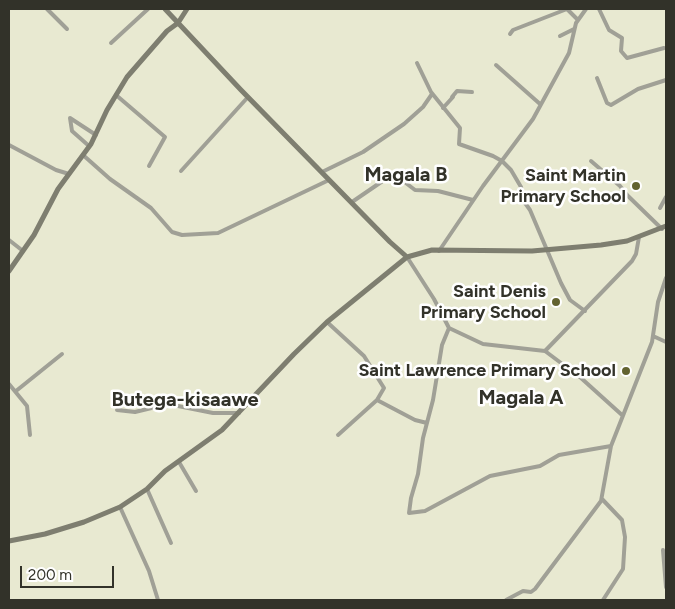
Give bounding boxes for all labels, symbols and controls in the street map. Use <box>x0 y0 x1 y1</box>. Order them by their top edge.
district label: Magala B <box>364 163 448 187</box>
place label: Saint Martin Primary School <box>501 165 626 208</box>
marker: Saint Martin Primary School <box>630 180 642 192</box>
place label: Saint Denis Primary School <box>421 281 546 324</box>
marker: Saint Denis Primary School <box>550 296 562 308</box>
place label: Saint Lawrence Primary School <box>358 360 616 382</box>
marker: Saint Lawrence Primary School <box>620 365 632 377</box>
district label: Magala A <box>478 386 564 410</box>
district label: Butega-kisaawe <box>111 388 259 412</box>
scale bar <box>22 556 116 588</box>
text: 200 m <box>28 566 72 584</box>

